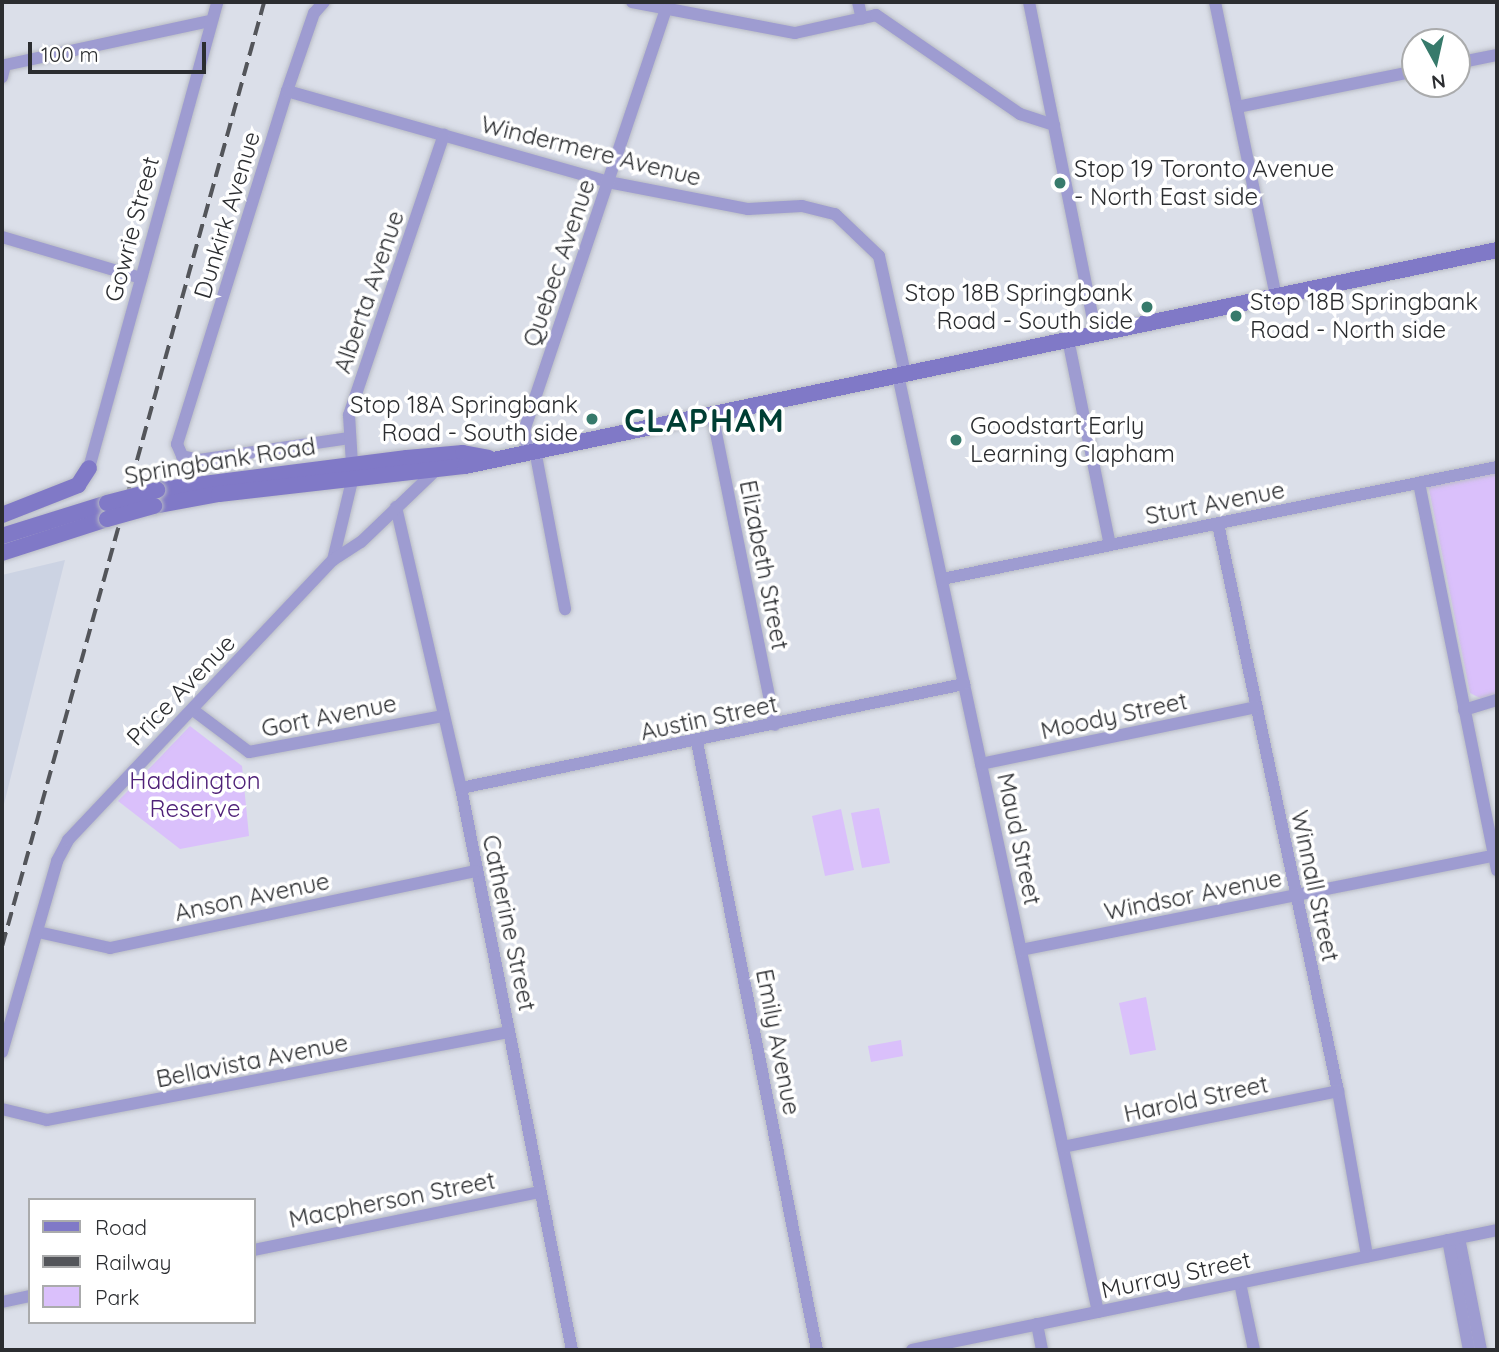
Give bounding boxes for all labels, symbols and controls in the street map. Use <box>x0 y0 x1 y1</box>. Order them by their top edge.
scale bar <box>32 28 210 72</box>
north arrow <box>1401 28 1471 98</box>
text: 100 m <box>41 41 99 67</box>
text: N <box>1430 69 1447 95</box>
street label: Windermere Avenue <box>478 110 704 192</box>
street label: Dunkirk Avenue <box>188 128 266 302</box>
street label: Gowrie Street <box>99 153 165 305</box>
place label: Stop 19 Toronto Avenue - North East side <box>1074 155 1334 211</box>
marker: Stop 19 Toronto Avenue - North East side <box>1052 175 1068 191</box>
street label: Quebec Avenue <box>517 176 601 350</box>
street label: Alberta Avenue <box>328 207 410 377</box>
place label: Stop 18B Springbank Road - South side <box>905 279 1133 335</box>
place label: Stop 18B Springbank Road - North side <box>1250 288 1478 344</box>
marker: Stop 18B Springbank Road - South side <box>1139 299 1155 315</box>
marker: Stop 18B Springbank Road - North side <box>1228 308 1244 324</box>
place label: Stop 18A Springbank Road - South side <box>350 391 578 447</box>
district label: CLAPHAM <box>625 401 785 439</box>
marker: Stop 18A Springbank Road - South side <box>584 411 600 427</box>
place label: Goodstart Early Learning Clapham <box>970 412 1175 468</box>
street label: Springbank Road <box>122 432 318 490</box>
marker: Goodstart Early Learning Clapham <box>948 432 964 448</box>
street label: Sturt Avenue <box>1143 475 1287 531</box>
street label: Elizabeth Street <box>733 478 795 652</box>
street label: Price Avenue <box>121 628 241 752</box>
street label: Moody Street <box>1038 686 1190 746</box>
street label: Gort Avenue <box>259 689 399 743</box>
street label: Austin Street <box>638 689 780 747</box>
park label: Haddington Reserve <box>129 767 261 823</box>
street label: Maud Street <box>991 770 1047 908</box>
street label: Winnall Street <box>1285 808 1345 964</box>
street label: Catherine Street <box>476 832 542 1014</box>
street label: Windsor Avenue <box>1102 864 1284 926</box>
street label: Anson Avenue <box>172 867 332 927</box>
street label: Emily Avenue <box>750 967 806 1117</box>
street label: Bellavista Avenue <box>154 1028 350 1094</box>
street label: Harold Street <box>1121 1070 1271 1128</box>
street label: Macpherson Street <box>286 1166 498 1234</box>
legend <box>28 1198 256 1324</box>
text: Road <box>95 1214 147 1240</box>
street label: Murray Street <box>1099 1245 1253 1305</box>
text: Railway <box>95 1249 171 1275</box>
text: Park <box>95 1284 139 1310</box>

